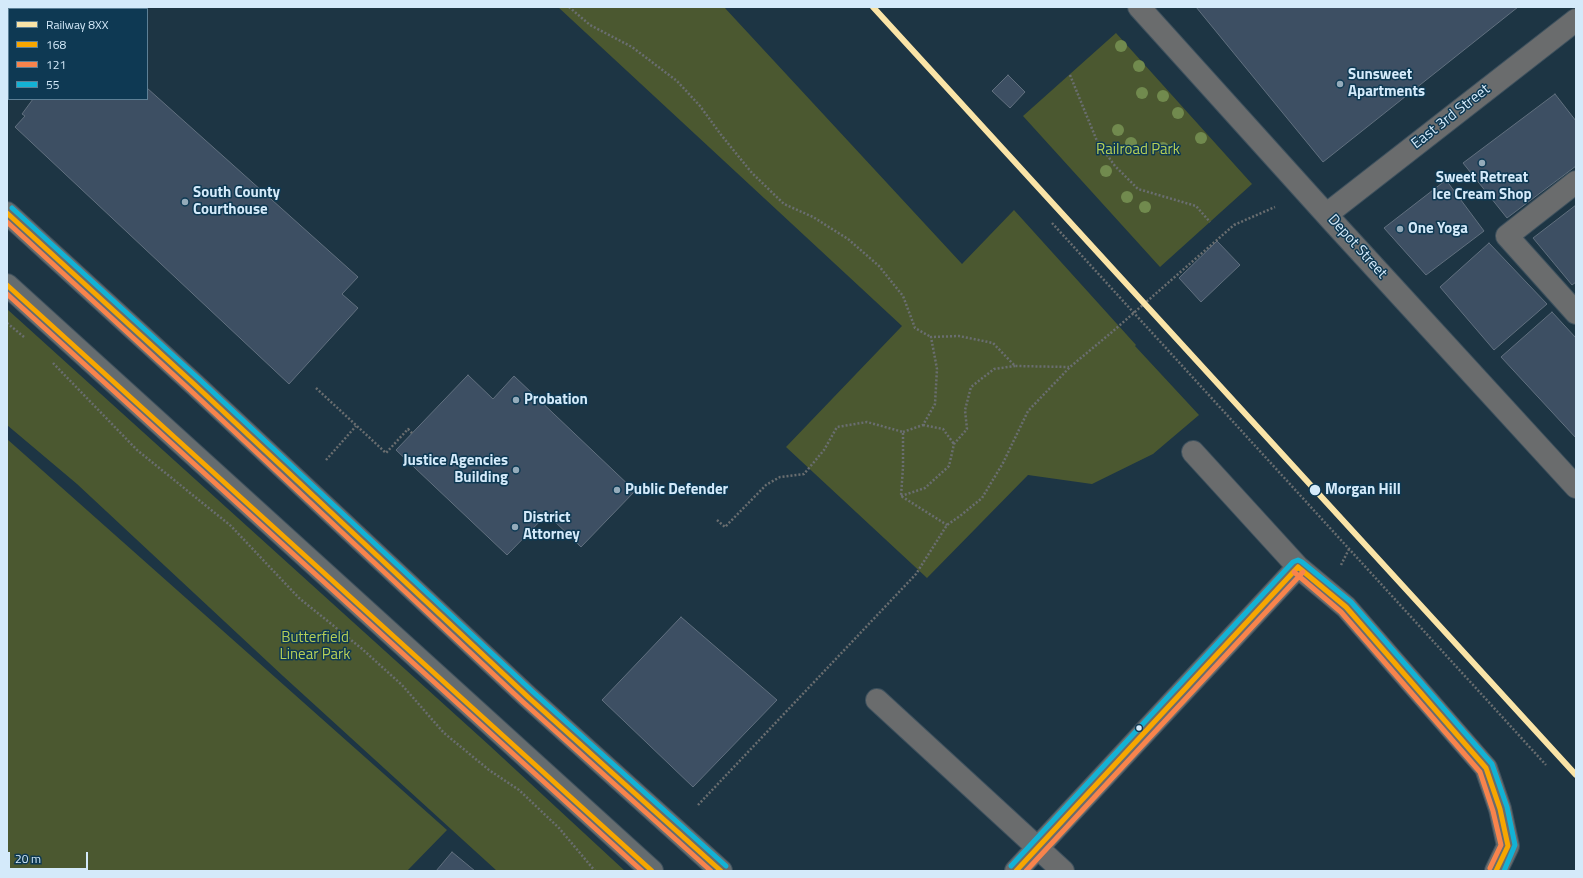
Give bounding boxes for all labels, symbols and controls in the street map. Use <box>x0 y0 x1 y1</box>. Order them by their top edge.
legend <box>8 8 148 100</box>
text: Railway 8XX <box>46 15 108 34</box>
text: 168 <box>46 35 66 54</box>
text: 121 <box>46 55 66 74</box>
place label: Sunsweet Apartments <box>1348 66 1425 101</box>
text: 55 <box>46 75 59 94</box>
marker: Sunsweet Apartments <box>1335 79 1345 89</box>
street label: East 3rd Street <box>1408 81 1494 153</box>
park label: Railroad Park <box>1096 141 1180 159</box>
marker: Sweet Retreat Ice Cream Shop <box>1477 158 1487 168</box>
place label: Sweet Retreat Ice Cream Shop <box>1432 169 1532 204</box>
place label: South County Courthouse <box>193 184 280 219</box>
marker: South County Courthouse <box>180 197 190 207</box>
street label: Depot Street <box>1323 211 1391 283</box>
place label: One Yoga <box>1408 220 1468 238</box>
marker: One Yoga <box>1395 224 1405 234</box>
place label: Probation <box>524 391 588 409</box>
marker: Probation <box>511 395 521 405</box>
place label: Justice Agencies Building <box>403 452 508 487</box>
marker: Justice Agencies Building <box>511 465 521 475</box>
place label: Public Defender <box>625 481 728 499</box>
place label: Morgan Hill <box>1325 481 1401 499</box>
marker: Morgan Hill <box>1308 483 1322 497</box>
marker: Public Defender <box>612 485 622 495</box>
place label: District Attorney <box>523 509 580 544</box>
marker: District Attorney <box>510 522 520 532</box>
park label: Butterfield Linear Park <box>280 629 350 664</box>
unlabelled marker <box>1134 723 1144 733</box>
scale bar <box>10 844 90 870</box>
text: 20 m <box>15 849 41 868</box>

